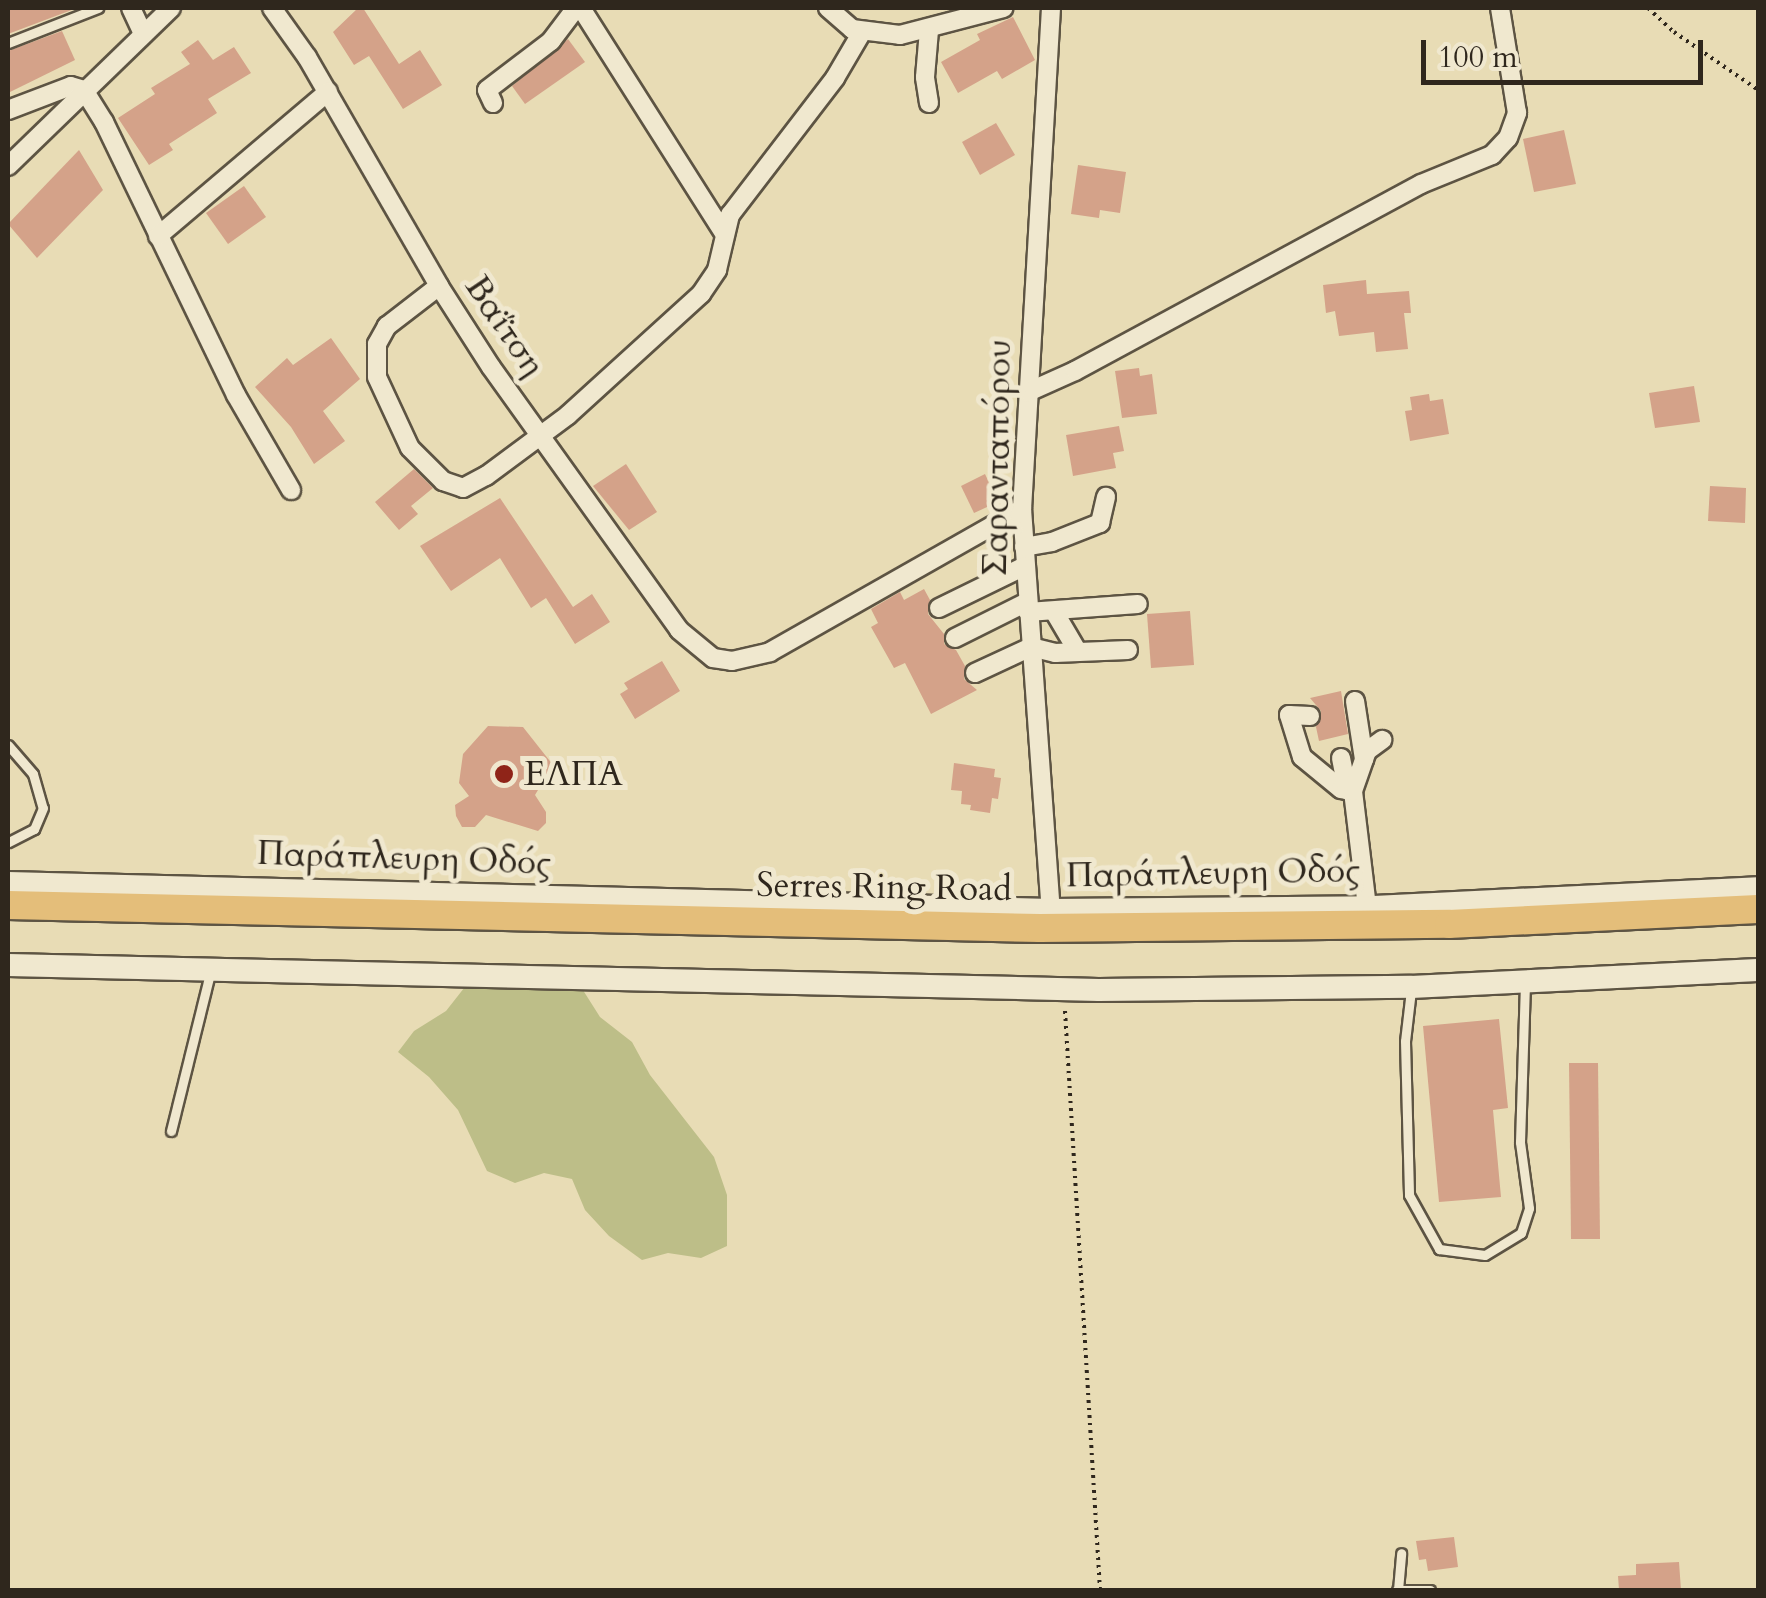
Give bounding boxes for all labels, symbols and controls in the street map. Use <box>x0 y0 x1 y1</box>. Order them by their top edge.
scale bar <box>1426 20 1708 82</box>
text: 100 m <box>1438 37 1518 78</box>
street label: Βαΐτση <box>456 268 554 384</box>
street label: Σαρανταπόρου <box>974 339 1020 577</box>
place label: ΕΛΠΑ <box>524 753 623 795</box>
marker: ΕΛΠΑ <box>493 763 515 785</box>
street label: Παράπλευρη Οδός <box>256 832 552 884</box>
street label: Παράπλευρη Οδός <box>1066 849 1360 897</box>
street label: Serres Ring Road <box>756 864 1012 910</box>

